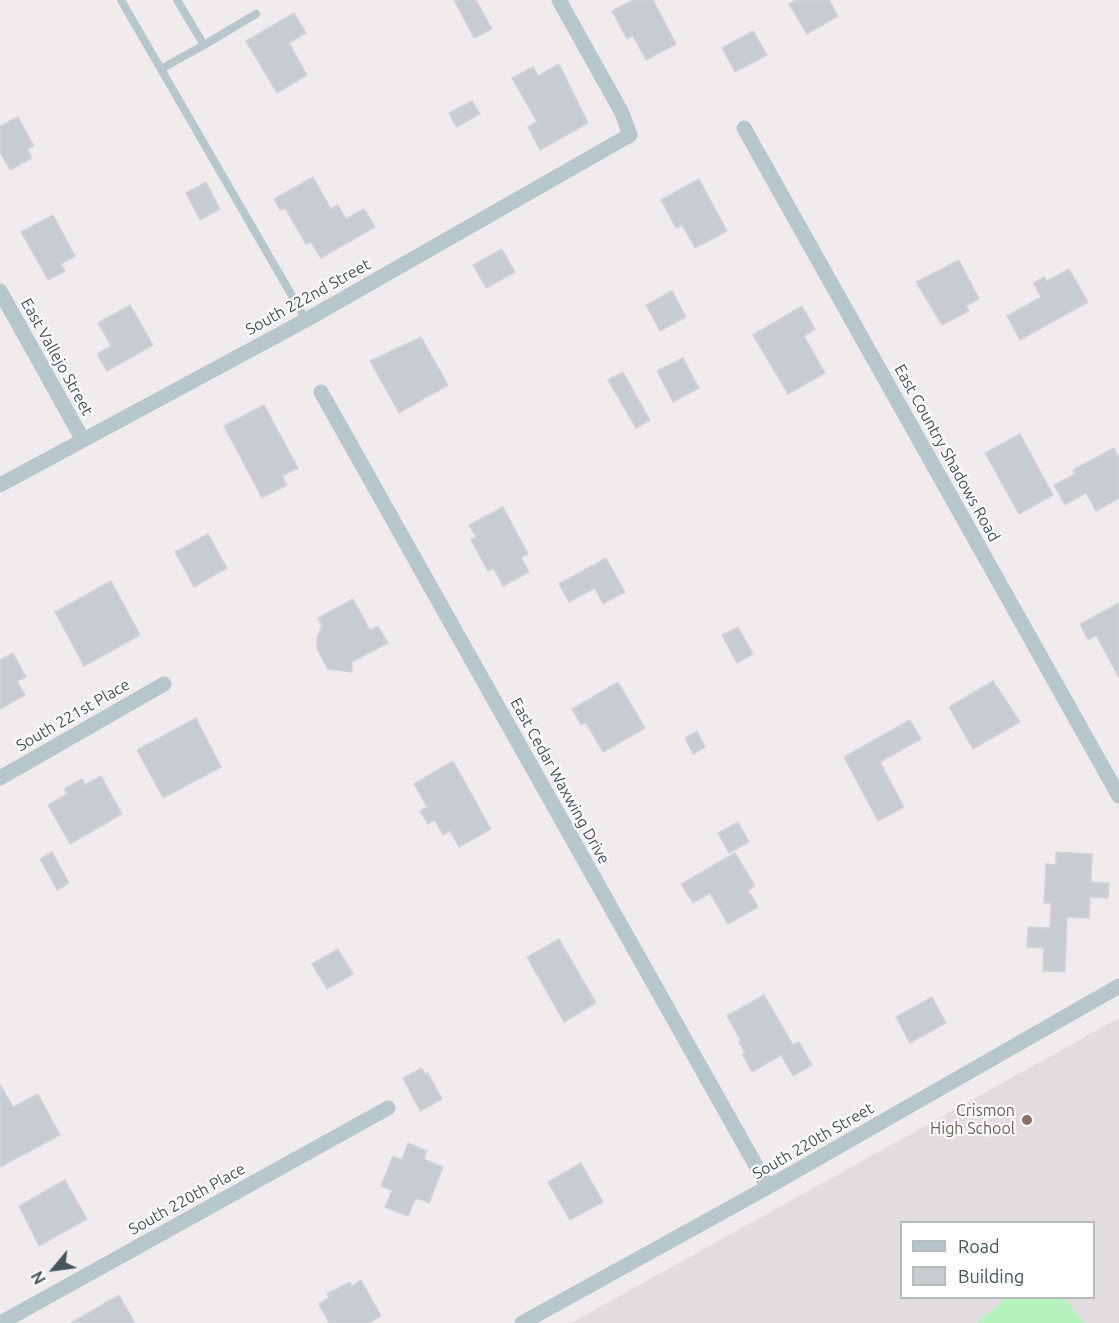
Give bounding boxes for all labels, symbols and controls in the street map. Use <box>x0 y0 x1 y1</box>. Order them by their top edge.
street label: South 222nd Street <box>242 255 374 339</box>
street label: East Vallejo Street <box>17 295 97 419</box>
street label: East Country Shadows Road <box>890 361 1004 545</box>
street label: South 221st Place <box>13 675 133 755</box>
street label: East Cedar Waxwing Drive <box>506 695 614 867</box>
street label: South 220th Street <box>749 1098 877 1184</box>
place label: Crismon High School <box>930 1101 1015 1139</box>
marker: Crismon High School <box>1020 1113 1034 1127</box>
street label: South 220th Place <box>125 1159 249 1239</box>
legend <box>900 1221 1095 1299</box>
text: Road <box>958 1236 1000 1256</box>
north arrow <box>24 1239 84 1299</box>
text: Building <box>958 1266 1024 1286</box>
text: N <box>27 1268 49 1287</box>

